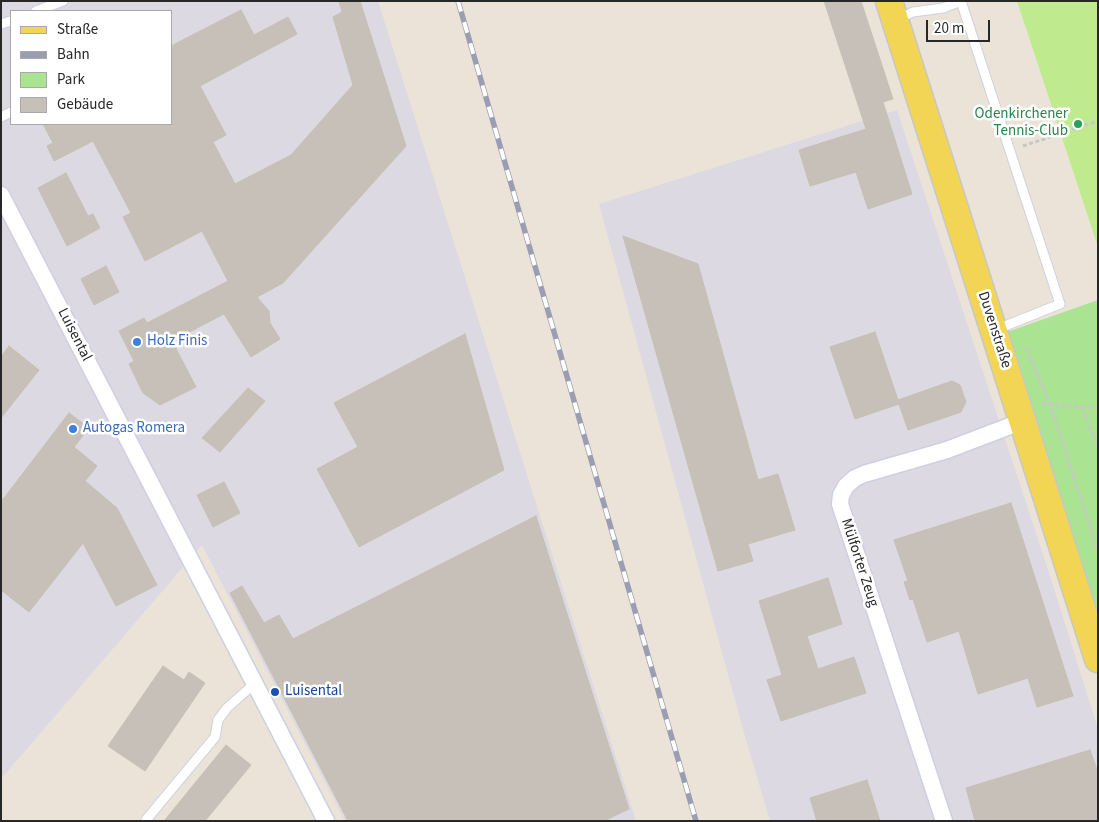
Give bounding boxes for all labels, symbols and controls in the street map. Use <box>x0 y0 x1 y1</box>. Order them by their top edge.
legend <box>10 10 172 125</box>
scale bar <box>929 10 993 42</box>
text: 20 m <box>934 18 964 39</box>
text: Straße <box>57 19 98 40</box>
text: Bahn <box>57 44 90 65</box>
text: Park <box>57 69 85 90</box>
text: Gebäude <box>57 94 113 115</box>
place label: Odenkirchener Tennis-Club <box>975 106 1068 141</box>
marker: Odenkirchener Tennis-Club <box>1072 118 1084 130</box>
street label: Duvenstraße <box>973 289 1015 371</box>
street label: Luisental <box>53 305 95 365</box>
place label: Holz Finis <box>147 333 207 351</box>
marker: Holz Finis <box>131 336 143 348</box>
place label: Autogas Romera <box>83 420 185 438</box>
marker: Autogas Romera <box>67 423 79 435</box>
street label: Mülforter Zeug <box>836 517 882 609</box>
place label: Luisental <box>285 683 342 701</box>
marker: Luisental <box>269 686 281 698</box>

